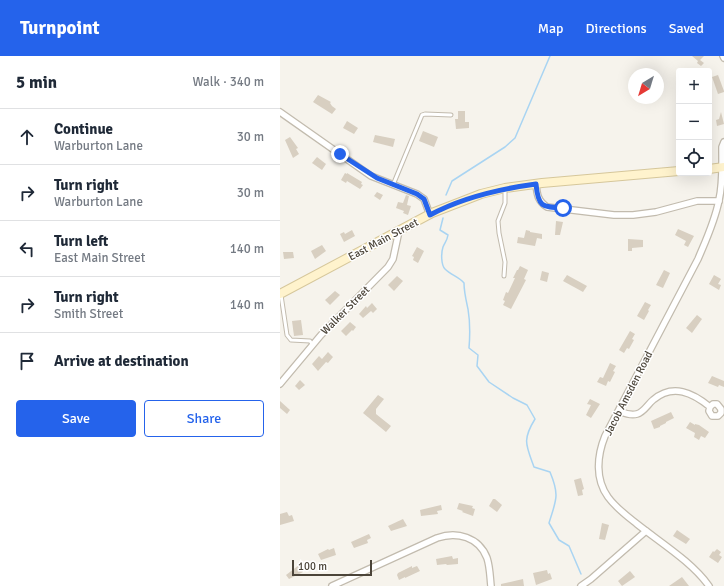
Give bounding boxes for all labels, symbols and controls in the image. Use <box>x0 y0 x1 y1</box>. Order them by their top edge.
text: Turnpoint <box>20 16 100 40</box>
text: Map <box>538 20 564 37</box>
text: Directions <box>586 20 647 37</box>
text: Saved <box>669 20 704 37</box>
north arrow <box>628 68 664 104</box>
map controls <box>676 68 712 176</box>
button: + <box>676 68 712 104</box>
text: 5 min <box>16 72 57 93</box>
text: Walk · 340 m <box>193 74 264 90</box>
button: − <box>676 104 712 140</box>
text: Continue <box>54 120 113 138</box>
icon: ahead <box>16 126 38 148</box>
text: 30 m <box>237 129 264 145</box>
text: Warburton Lane <box>54 138 143 154</box>
button: locate <box>676 140 712 176</box>
route end <box>331 145 349 163</box>
text: Turn right <box>54 176 119 194</box>
icon: right <box>16 182 38 204</box>
text: 30 m <box>237 185 264 201</box>
text: Warburton Lane <box>54 194 143 210</box>
route start <box>554 199 572 217</box>
street label: East Main Street <box>346 215 421 263</box>
text: Turn left <box>54 232 108 250</box>
icon: left <box>16 238 38 260</box>
text: 140 m <box>230 241 264 257</box>
text: East Main Street <box>54 250 145 266</box>
street label: Walker Street <box>318 283 373 337</box>
text: Turn right <box>54 288 119 306</box>
icon: right <box>16 294 38 316</box>
text: 140 m <box>230 297 264 313</box>
text: Smith Street <box>54 306 123 322</box>
street label: Jacob Amsden Road <box>602 349 655 438</box>
icon: arrive <box>16 350 38 372</box>
text: Arrive at destination <box>54 352 189 370</box>
button: Save <box>16 400 136 437</box>
button: Share <box>144 400 264 437</box>
scale bar <box>292 558 372 577</box>
text: 100 m <box>298 560 327 573</box>

